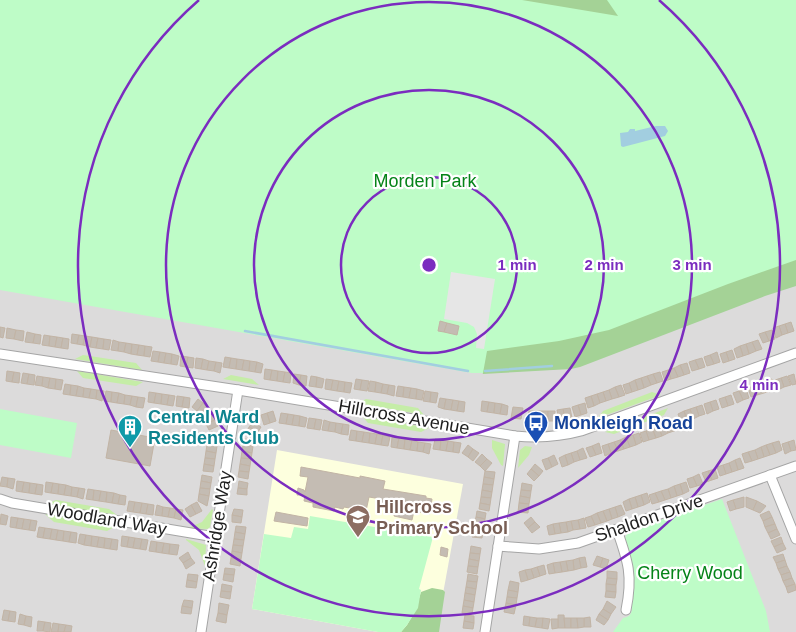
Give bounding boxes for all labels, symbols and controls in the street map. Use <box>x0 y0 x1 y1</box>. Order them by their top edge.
park label: Morden Park <box>373 171 478 191</box>
centre of rings <box>420 256 438 274</box>
text: 1 min <box>497 256 537 273</box>
text: 2 min <box>584 256 624 273</box>
text: 3 min <box>672 256 712 273</box>
text: 4 min <box>739 376 779 393</box>
street label: Hillcross Avenue <box>337 396 471 438</box>
place label: Central Ward Residents Club <box>148 407 279 448</box>
bus stop icon: Monkleigh Road <box>523 410 549 444</box>
place label: Monkleigh Road <box>554 413 693 433</box>
building icon: Central Ward Residents Club <box>117 414 143 448</box>
street label: Ashridge Way <box>198 469 236 583</box>
street label: Shaldon Drive <box>592 490 706 546</box>
place label: Hillcross Primary School <box>376 497 508 538</box>
street label: Woodland Way <box>46 499 168 539</box>
school or university icon: Hillcross Primary School <box>345 504 371 538</box>
park label: Cherry Wood <box>637 563 743 583</box>

